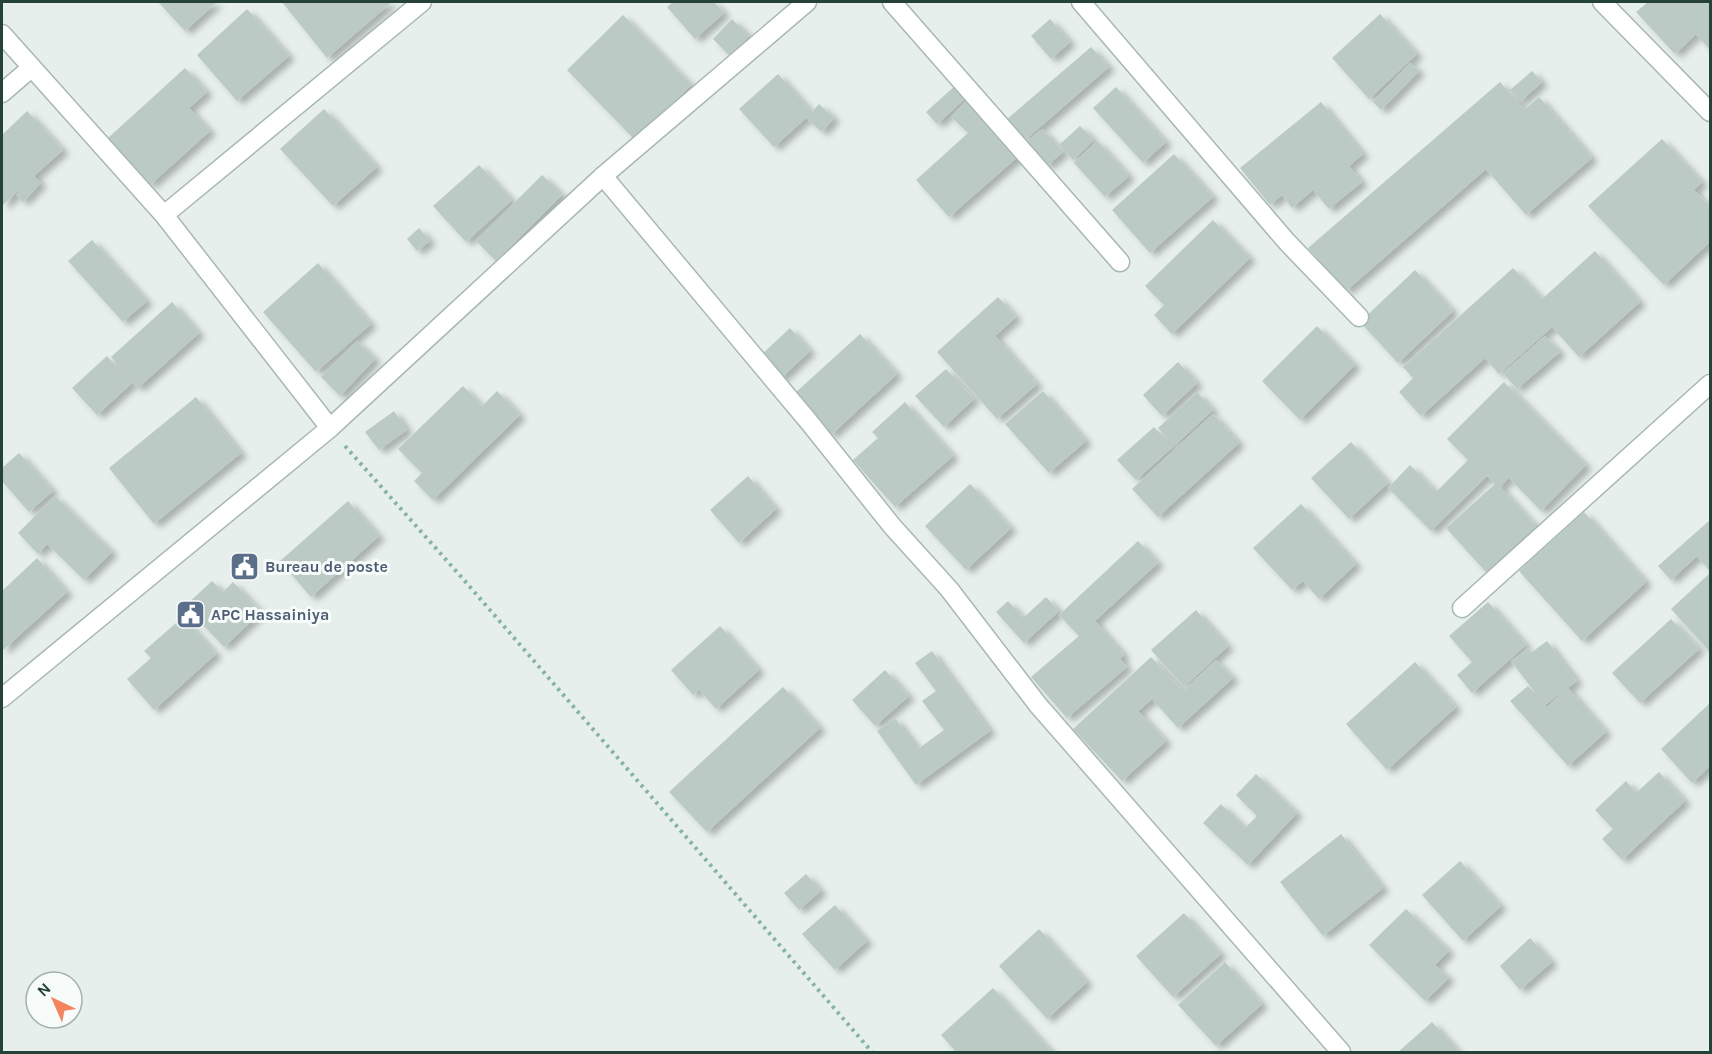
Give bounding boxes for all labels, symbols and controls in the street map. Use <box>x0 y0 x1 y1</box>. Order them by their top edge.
public building icon: Bureau de poste <box>228 550 260 582</box>
place label: Bureau de poste <box>265 557 388 576</box>
public building icon: APC Hassainiya <box>174 598 206 630</box>
place label: APC Hassainiya <box>211 605 329 624</box>
north arrow <box>24 970 84 1030</box>
text: N <box>33 979 55 1000</box>

